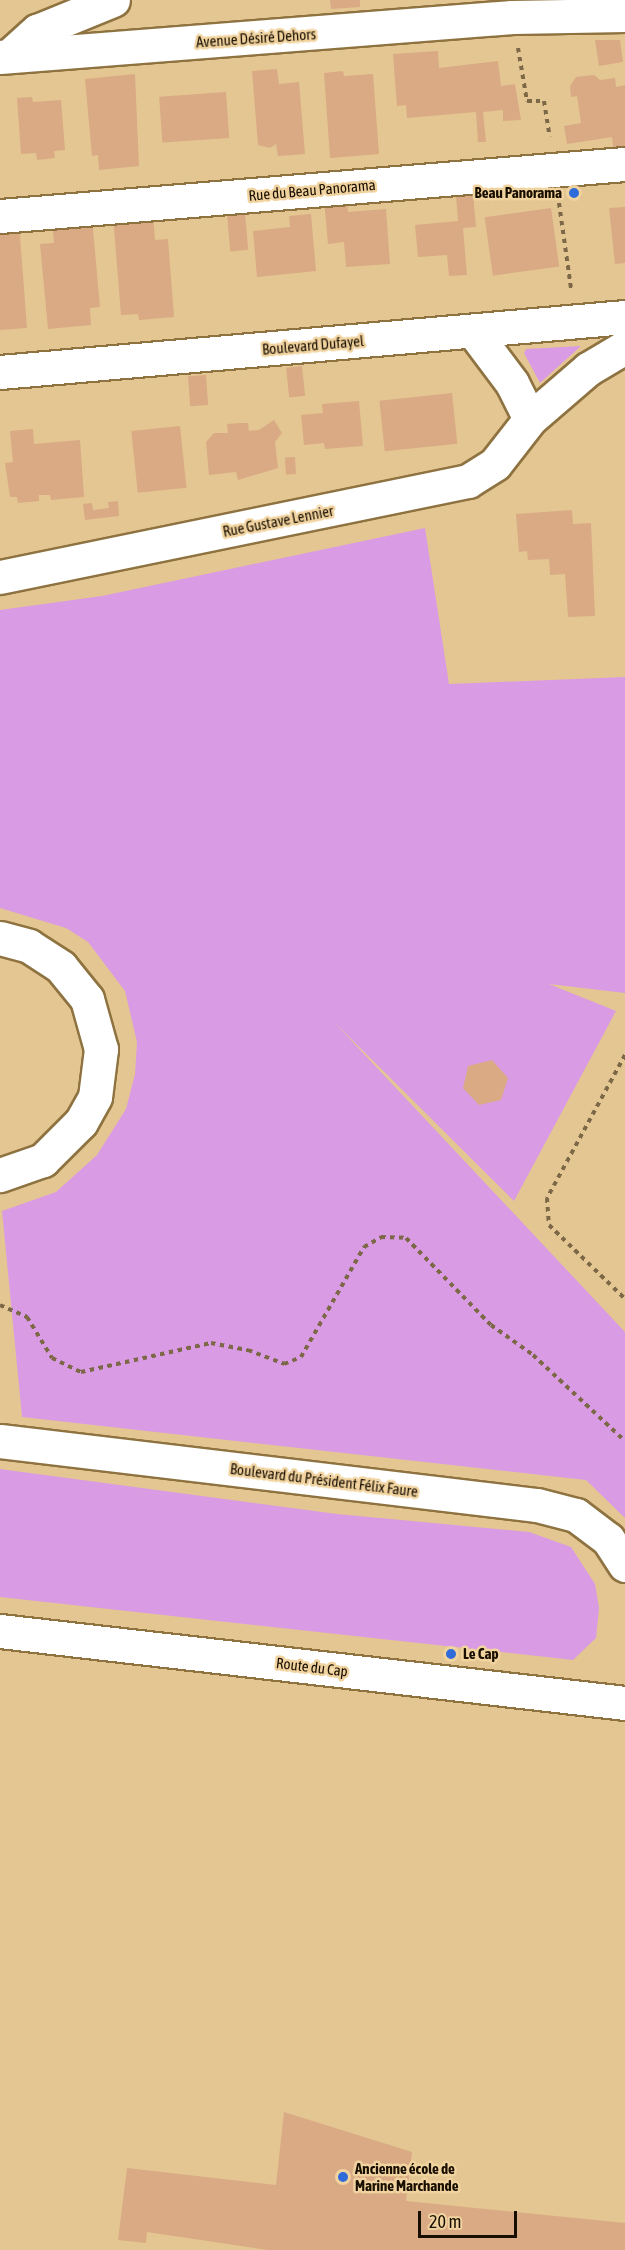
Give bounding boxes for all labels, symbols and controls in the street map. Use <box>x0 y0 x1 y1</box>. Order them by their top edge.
street label: Avenue Désiré Dehors <box>195 25 317 51</box>
street label: Rue du Beau Panorama <box>248 175 376 205</box>
place label: Beau Panorama <box>475 184 562 202</box>
marker: Beau Panorama <box>567 186 581 200</box>
street label: Boulevard Dufayel <box>261 332 365 358</box>
street label: Rue Gustave Lennier <box>221 501 335 541</box>
street label: Boulevard du Président Félix Faure <box>229 1460 419 1500</box>
place label: Le Cap <box>463 1645 499 1663</box>
marker: Le Cap <box>444 1647 458 1661</box>
street label: Route du Cap <box>275 1654 349 1680</box>
place label: Ancienne école de Marine Marchande <box>355 2159 458 2194</box>
marker: Ancienne école de Marine Marchande <box>336 2170 350 2184</box>
scale bar <box>421 2199 520 2237</box>
text: 20 m <box>429 2211 461 2232</box>

